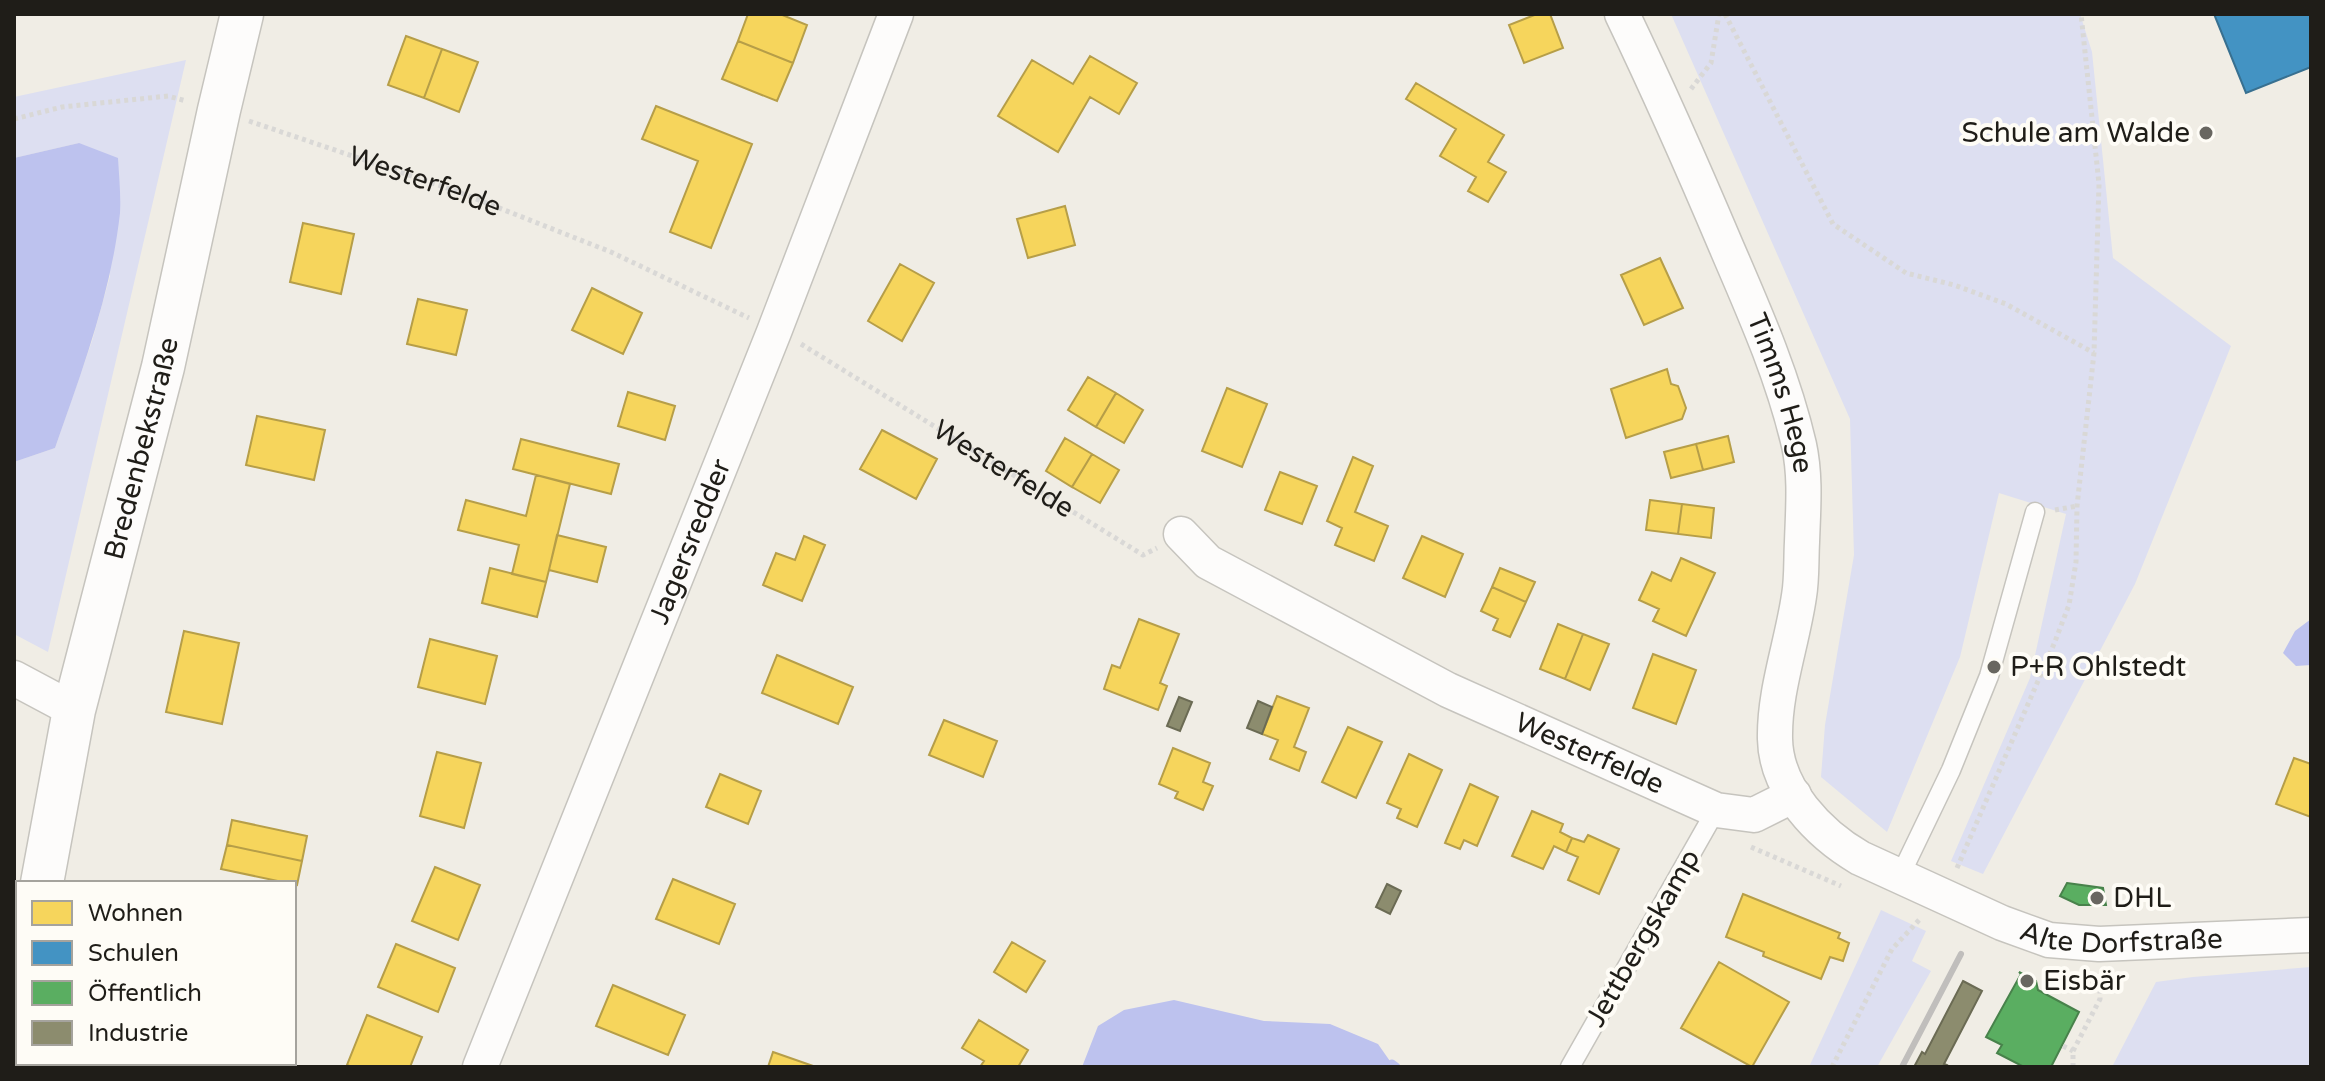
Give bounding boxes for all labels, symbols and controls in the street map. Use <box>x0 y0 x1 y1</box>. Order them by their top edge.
place label: Schule am Walde <box>1962 116 2190 150</box>
marker: Schule am Walde <box>2197 124 2215 142</box>
street label: Westerfelde <box>344 139 506 224</box>
street label: Timms Hege <box>1740 308 1820 475</box>
street label: Bredenbekstraße <box>97 334 186 563</box>
street label: Westerfelde <box>927 413 1080 525</box>
street label: Jagersredder <box>642 454 739 629</box>
place label: P+R Ohlstedt <box>2010 650 2187 684</box>
marker: P+R Ohlstedt <box>1985 658 2003 676</box>
street label: Westerfelde <box>1510 705 1669 802</box>
street label: Jettbergskamp <box>1578 843 1708 1033</box>
legend <box>16 881 296 1065</box>
place label: DHL <box>2113 881 2171 915</box>
marker: DHL <box>2088 889 2106 907</box>
text: Wohnen <box>88 899 183 928</box>
street label: Alte Dorfstraße <box>2015 914 2224 961</box>
text: Schulen <box>88 939 179 968</box>
place label: Eisbär <box>2043 964 2126 998</box>
marker: Eisbär <box>2018 972 2036 990</box>
text: Öffentlich <box>88 979 202 1008</box>
text: Industrie <box>88 1019 188 1048</box>

